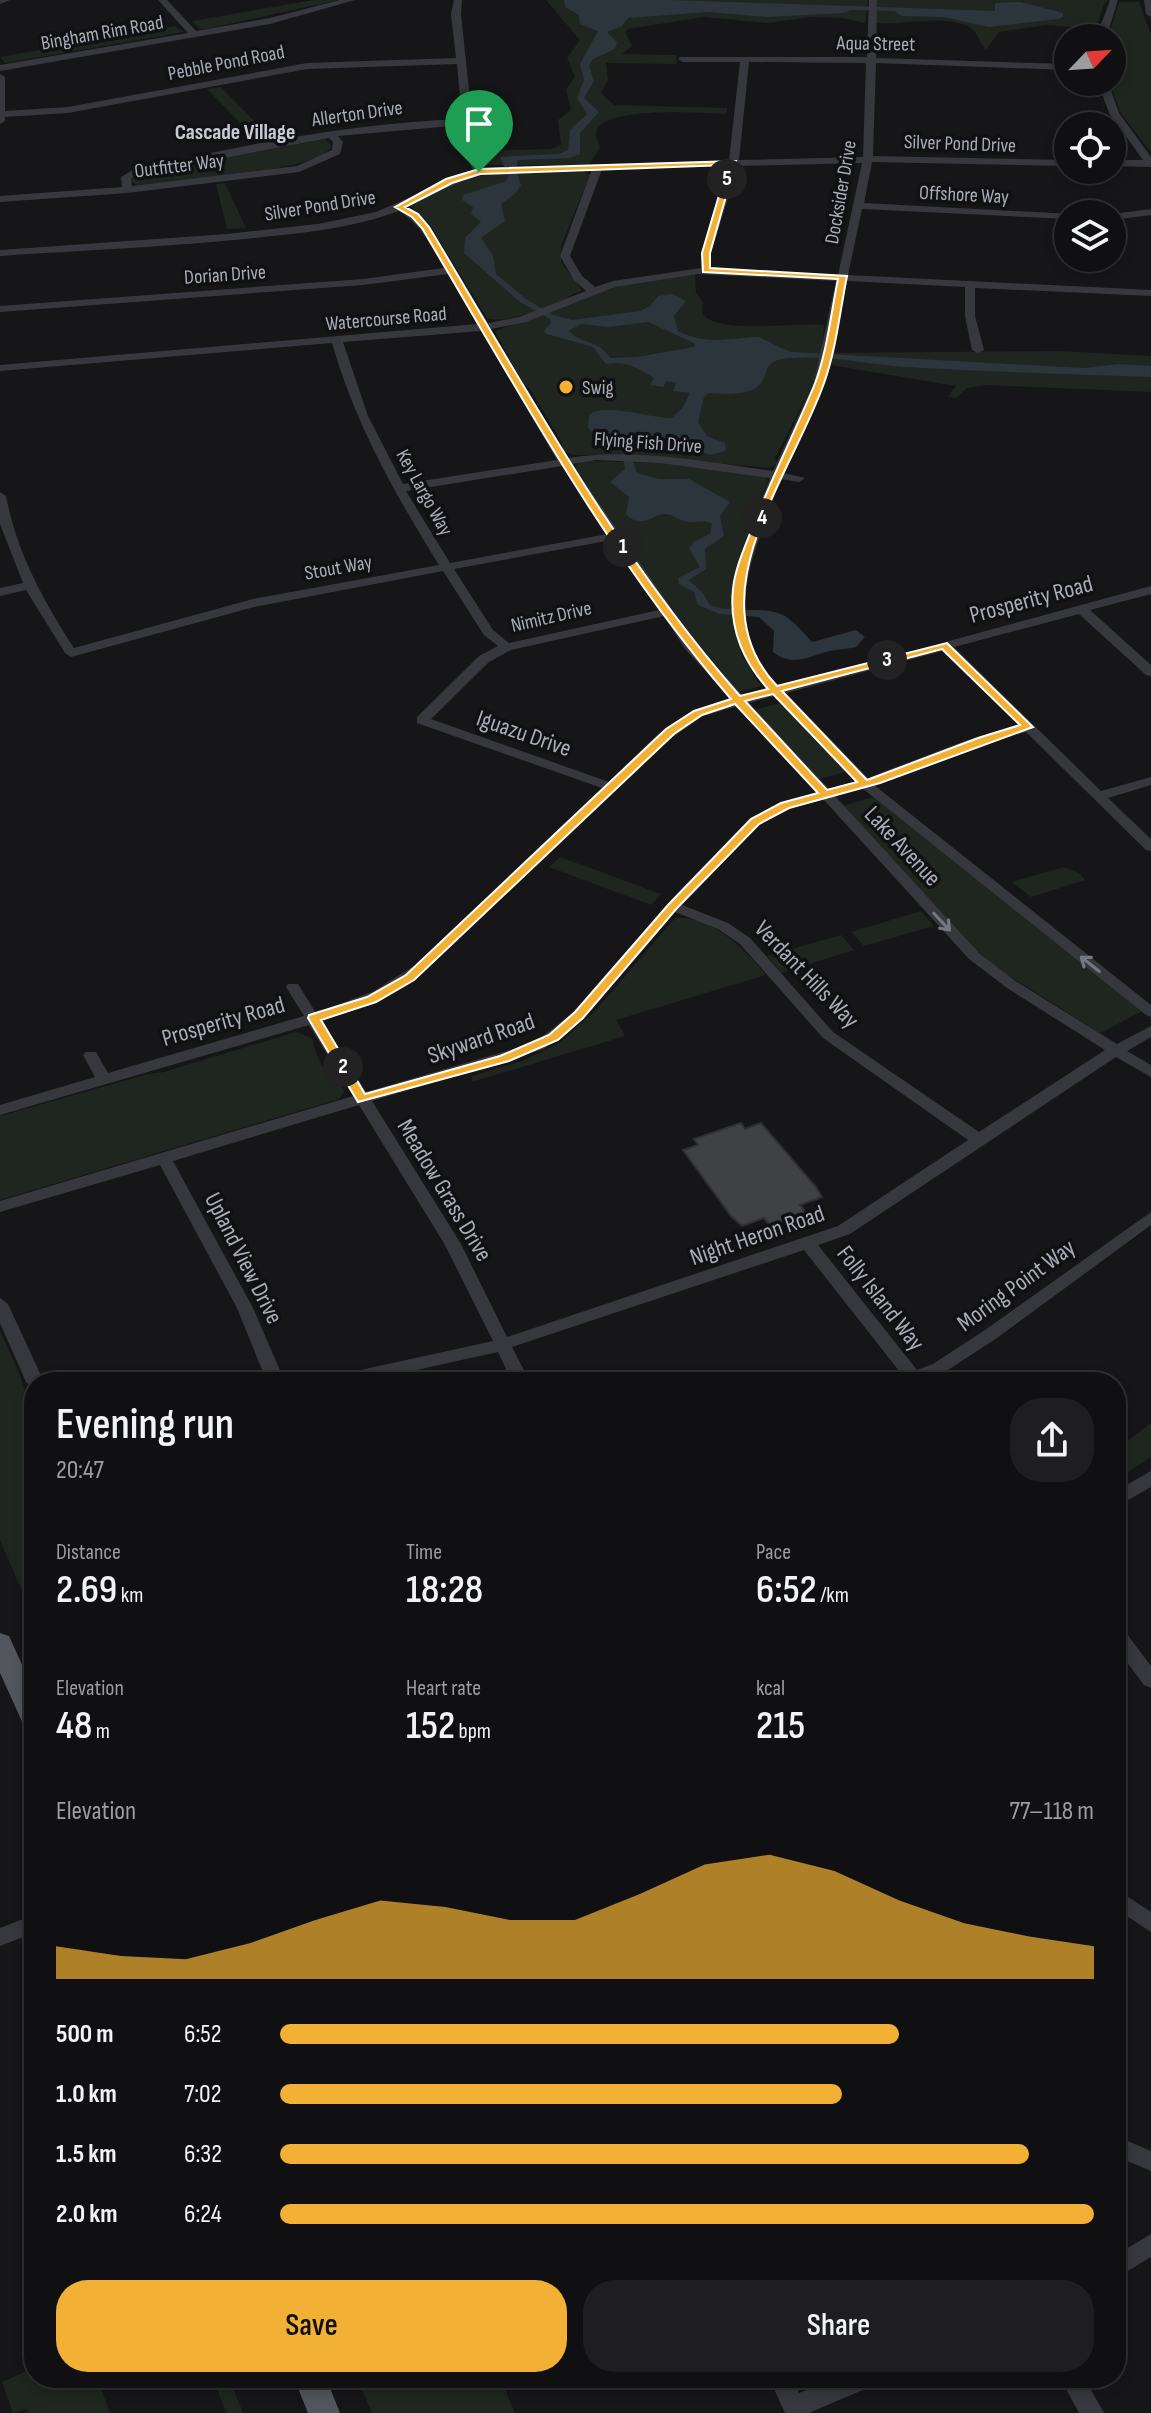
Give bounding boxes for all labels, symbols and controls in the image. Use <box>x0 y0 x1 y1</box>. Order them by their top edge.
street label: Bingham Rim Road <box>39 10 165 56</box>
north arrow <box>1054 24 1126 96</box>
map controls <box>1054 24 1126 272</box>
street label: Aqua Street <box>835 31 915 57</box>
street label: Pebble Pond Road <box>166 40 286 86</box>
pin <box>445 90 513 172</box>
street label: Allerton Drive <box>309 96 404 132</box>
icon: arrive <box>457 102 501 146</box>
button: locate <box>1054 112 1126 184</box>
district label: Cascade Village <box>175 119 295 146</box>
street label: Silver Pond Drive <box>903 130 1016 158</box>
street label: Docksider Drive <box>820 139 862 246</box>
street label: Outfitter Way <box>133 149 225 183</box>
pin: 5 <box>707 159 747 199</box>
text: 5 <box>722 165 732 192</box>
street label: Offshore Way <box>918 181 1010 209</box>
street label: Silver Pond Drive <box>263 185 377 227</box>
button: layers <box>1054 200 1126 272</box>
street label: Dorian Drive <box>183 260 267 290</box>
street label: Watercourse Road <box>325 302 448 336</box>
place label: Swig <box>582 376 614 400</box>
marker: Swig <box>557 378 575 396</box>
street label: Flying Fish Drive <box>593 427 703 459</box>
street label: Key Largo Way <box>391 445 458 540</box>
pin: 4 <box>742 498 782 538</box>
text: 4 <box>757 504 767 531</box>
pin: 1 <box>603 527 643 567</box>
text: 1 <box>619 533 627 560</box>
street label: Stout Way <box>303 550 374 586</box>
street label: Prosperity Road <box>966 569 1096 630</box>
street label: Nimitz Drive <box>509 596 594 638</box>
pin: 3 <box>867 640 907 680</box>
text: 3 <box>882 646 892 673</box>
street label: Iguazu Drive <box>473 704 575 763</box>
street label: Lake Avenue <box>858 800 947 892</box>
one-way arrow <box>933 912 952 932</box>
street label: Verdant Hills Way <box>748 915 865 1034</box>
one-way arrow <box>1080 955 1101 973</box>
street label: Prosperity Road <box>158 990 288 1053</box>
street label: Skyward Road <box>424 1007 539 1070</box>
pin: 2 <box>323 1047 363 1087</box>
text: 2 <box>338 1053 348 1080</box>
street label: Meadow Grass Drive <box>391 1114 498 1267</box>
street label: Upland View Drive <box>198 1188 289 1329</box>
street label: Night Heron Road <box>686 1199 828 1272</box>
street label: Moring Point Way <box>952 1233 1081 1338</box>
street label: Folly Island Way <box>831 1240 931 1357</box>
text: Evening run <box>56 1398 234 1451</box>
button: share <box>1010 1398 1094 1482</box>
text: 20:47 <box>56 1455 104 1486</box>
text: Distance <box>56 1539 121 1566</box>
text: Time <box>406 1539 442 1566</box>
text: Pace <box>756 1539 791 1566</box>
text: 2.69 <box>56 1566 117 1614</box>
text: 18:28 <box>406 1566 483 1614</box>
text: 6:52 <box>756 1566 817 1614</box>
text: km <box>117 1582 143 1609</box>
text: /km <box>817 1582 849 1609</box>
text: Elevation <box>56 1675 124 1702</box>
text: Heart rate <box>406 1675 481 1702</box>
text: kcal <box>756 1675 785 1702</box>
text: 48 <box>56 1702 92 1750</box>
text: 152 <box>406 1702 455 1750</box>
text: 215 <box>756 1702 805 1750</box>
text: m <box>92 1718 110 1745</box>
text: bpm <box>455 1718 491 1745</box>
text: Elevation <box>56 1796 136 1827</box>
text: 77–118 m <box>1010 1796 1094 1827</box>
text: 500 m <box>56 2019 113 2050</box>
text: 6:52 <box>184 2019 221 2050</box>
text: 1.0 km <box>56 2079 117 2110</box>
text: 7:02 <box>184 2079 221 2110</box>
text: 1.5 km <box>56 2139 116 2170</box>
text: 6:32 <box>184 2139 222 2170</box>
text: 2.0 km <box>56 2199 117 2230</box>
text: 6:24 <box>184 2199 222 2230</box>
button: Save <box>56 2280 567 2372</box>
button: Share <box>583 2280 1094 2372</box>

